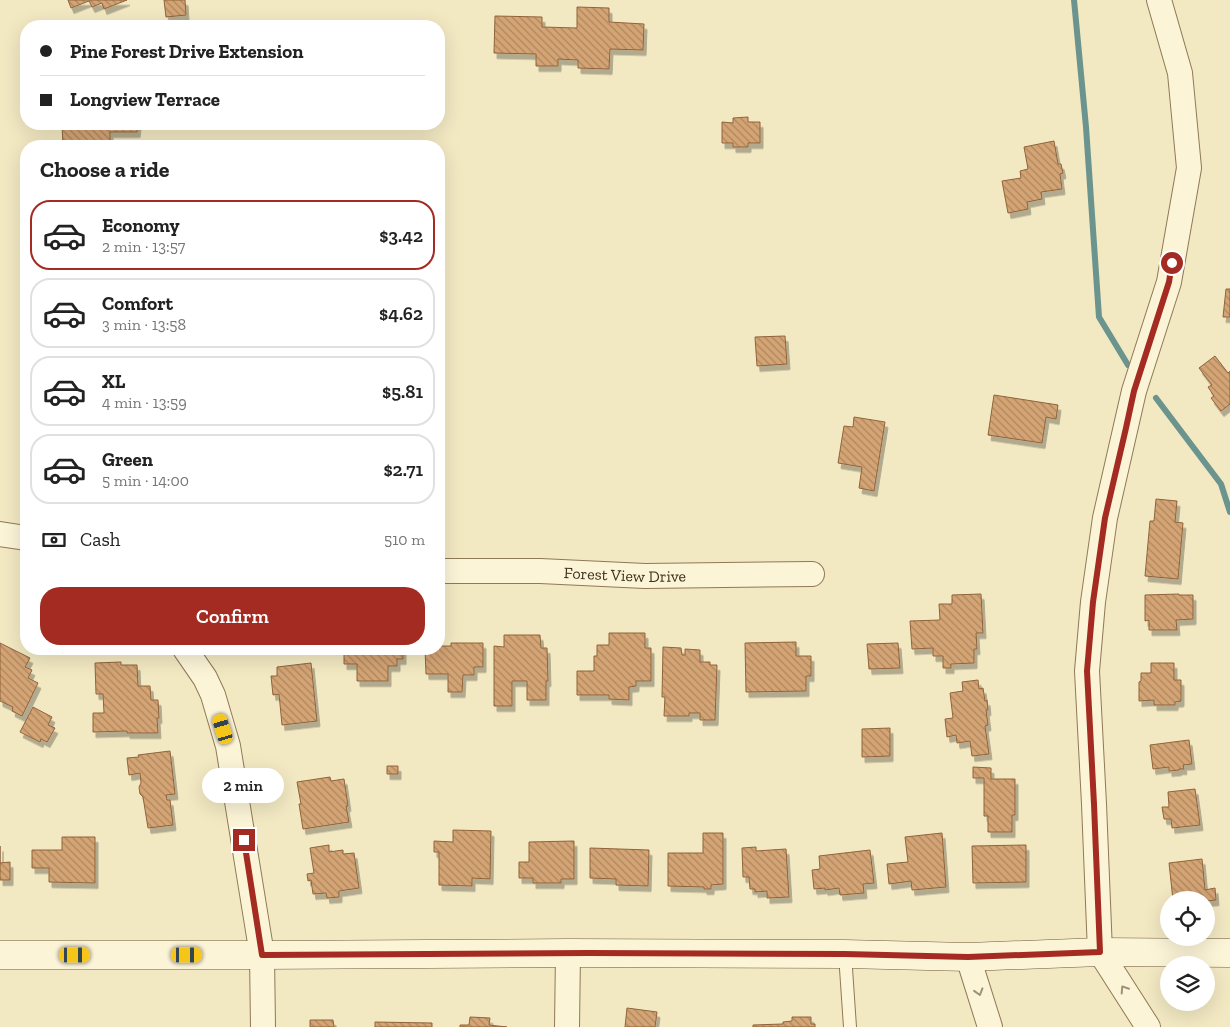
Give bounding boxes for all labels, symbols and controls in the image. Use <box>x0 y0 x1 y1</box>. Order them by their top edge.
text: Pine Forest Drive Extension <box>70 40 303 63</box>
text: Longview Terrace <box>70 88 220 111</box>
text: Choose a ride <box>40 156 170 183</box>
icon: car <box>42 213 87 258</box>
text: Economy <box>102 214 180 237</box>
text: $3.42 <box>379 224 423 247</box>
text: 2 min · 13:57 <box>102 237 185 256</box>
route start <box>1161 252 1183 274</box>
icon: car <box>42 291 87 336</box>
text: Comfort <box>102 292 173 315</box>
text: $4.62 <box>379 302 423 325</box>
text: 3 min · 13:58 <box>102 315 186 334</box>
icon: car <box>42 369 87 414</box>
text: XL <box>102 370 125 393</box>
text: $5.81 <box>382 380 423 403</box>
text: 4 min · 13:59 <box>102 393 187 412</box>
icon: car <box>42 447 87 492</box>
text: Green <box>102 448 153 471</box>
text: $2.71 <box>383 458 423 481</box>
text: 5 min · 14:00 <box>102 471 189 490</box>
icon: cash <box>40 526 68 554</box>
text: Cash <box>80 528 120 551</box>
text: 510 m <box>384 530 425 549</box>
street label: Forest View Drive <box>563 563 686 586</box>
button: Confirm <box>40 587 425 645</box>
car <box>211 712 234 746</box>
callout: 2 min <box>203 768 285 802</box>
text: 2 min <box>223 776 263 795</box>
route end <box>233 829 255 851</box>
map controls <box>1160 891 1215 1011</box>
button: locate <box>1160 891 1215 946</box>
car <box>60 948 90 963</box>
car <box>172 948 202 963</box>
button: layers <box>1160 956 1215 1011</box>
one-way arrow <box>1121 986 1130 995</box>
one-way arrow <box>973 987 983 995</box>

